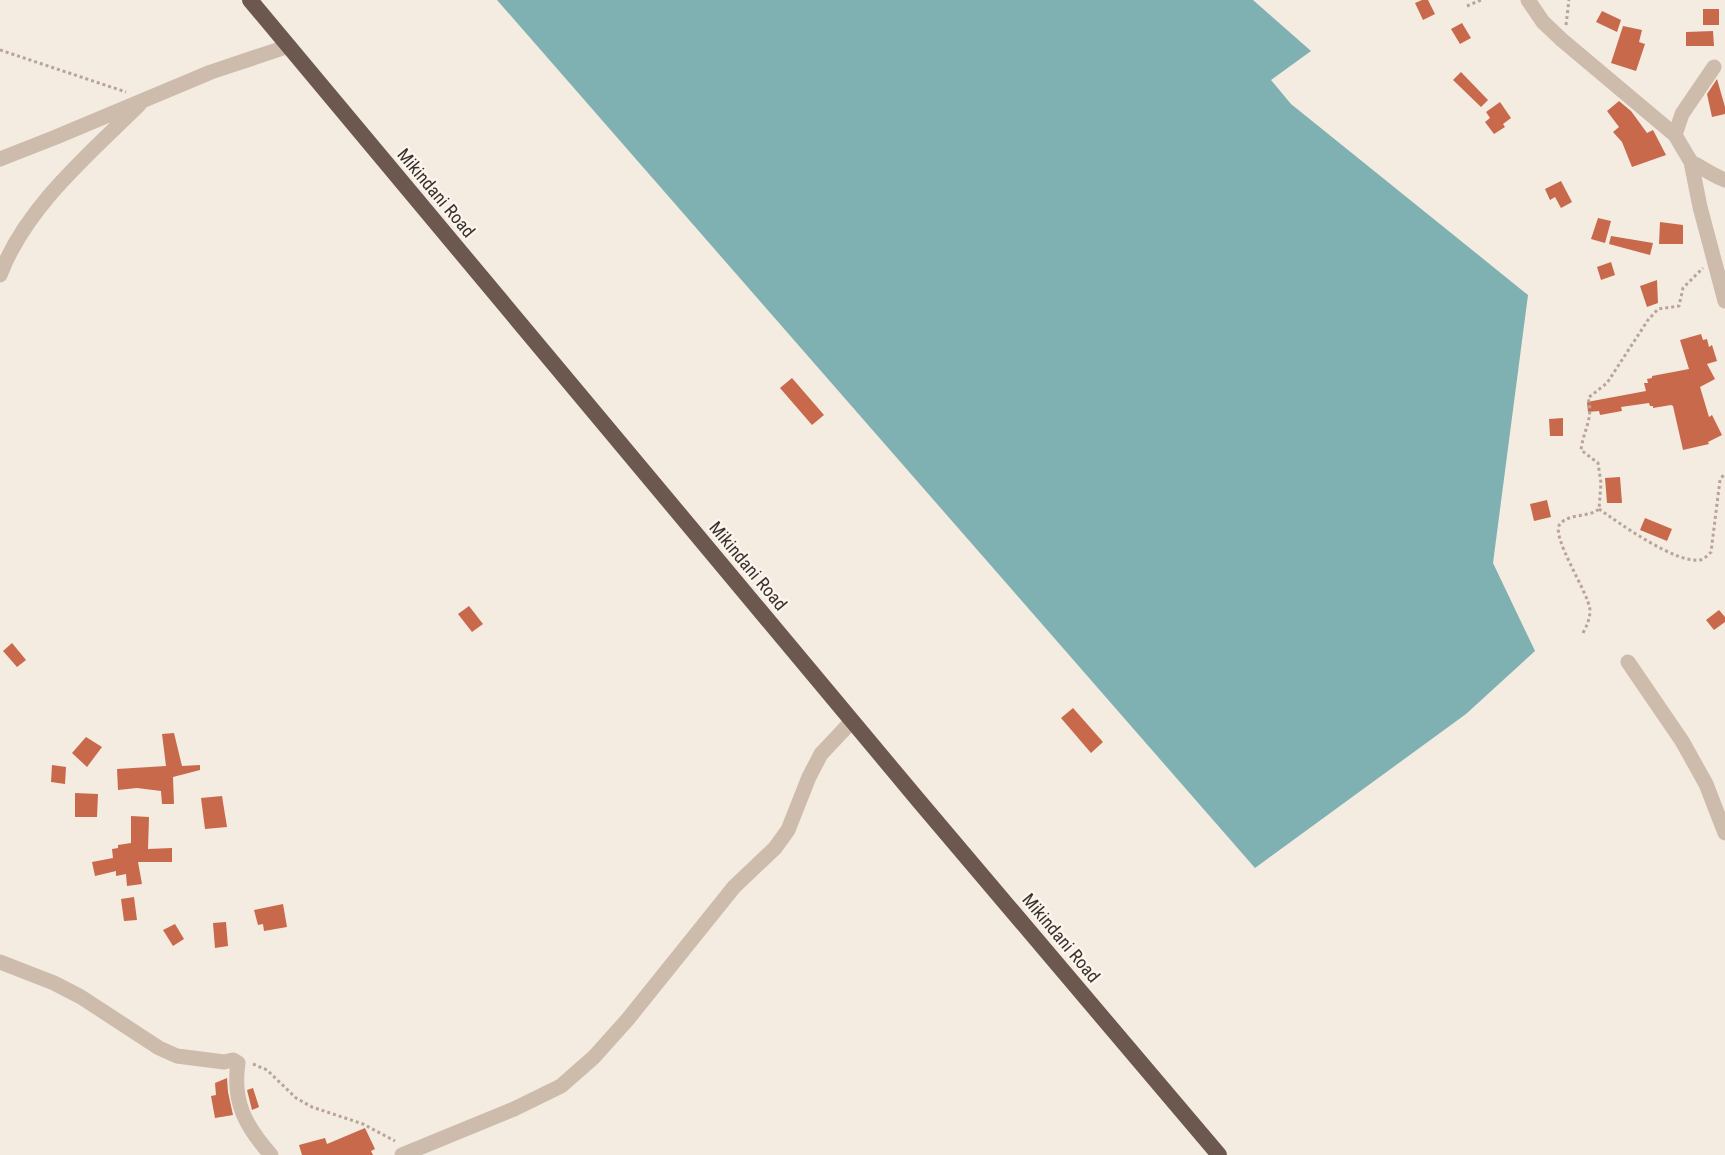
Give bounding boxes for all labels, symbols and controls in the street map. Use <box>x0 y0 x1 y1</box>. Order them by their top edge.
street label: Mikindani Road <box>393 144 480 241</box>
street label: Mikindani Road <box>705 517 792 614</box>
street label: Mikindani Road <box>1018 889 1105 986</box>

